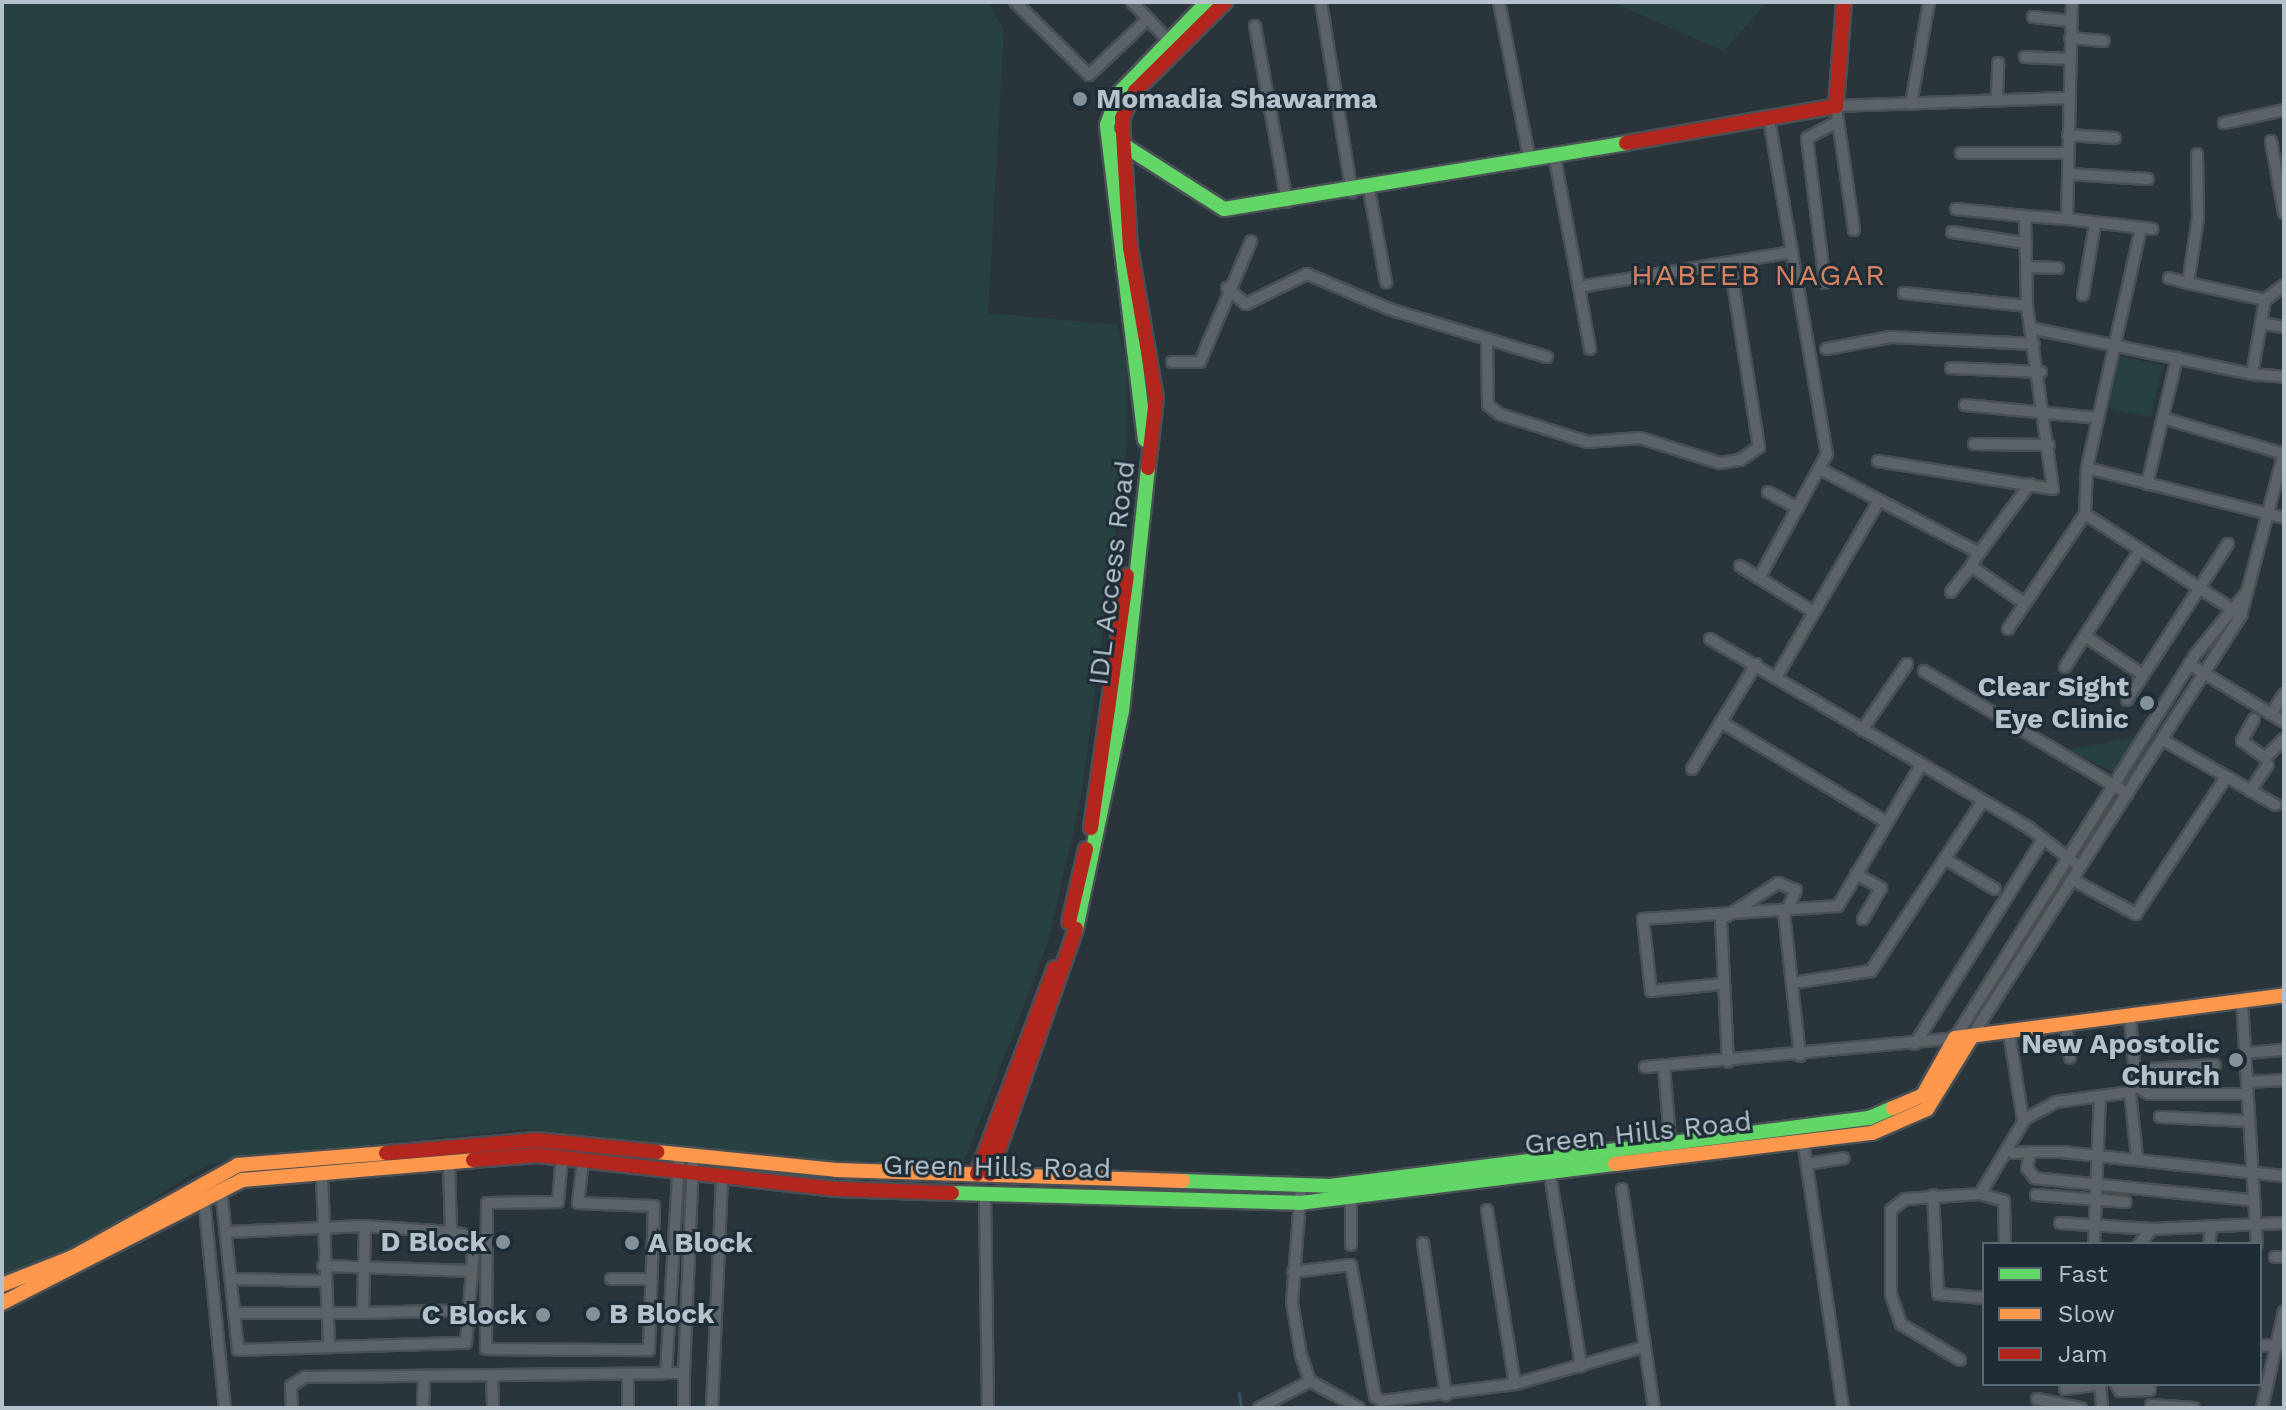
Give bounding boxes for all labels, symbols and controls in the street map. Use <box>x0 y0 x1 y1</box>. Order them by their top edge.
place label: Momadia Shawarma <box>1096 82 1378 116</box>
marker: Momadia Shawarma <box>1071 90 1089 108</box>
district label: HABEEB NAGAR <box>1631 257 1887 293</box>
street label: IDL Access Road <box>1081 458 1143 688</box>
place label: Clear Sight Eye Clinic <box>1977 670 2129 736</box>
marker: Clear Sight Eye Clinic <box>2136 692 2158 714</box>
place label: New Apostolic Church <box>2020 1027 2220 1093</box>
marker: New Apostolic Church <box>2227 1051 2245 1069</box>
street label: Green Hills Road <box>1523 1104 1753 1162</box>
street label: Green Hills Road <box>883 1148 1111 1186</box>
place label: D Block <box>381 1225 487 1259</box>
place label: A Block <box>648 1226 753 1260</box>
marker: D Block <box>494 1233 512 1251</box>
marker: A Block <box>623 1234 641 1252</box>
legend <box>1982 1242 2262 1386</box>
text: Fast <box>2058 1260 2108 1288</box>
place label: B Block <box>609 1297 715 1331</box>
place label: C Block <box>422 1298 527 1332</box>
text: Slow <box>2058 1300 2115 1328</box>
marker: B Block <box>584 1305 602 1323</box>
marker: C Block <box>534 1306 552 1324</box>
text: Jam <box>2058 1340 2108 1368</box>

